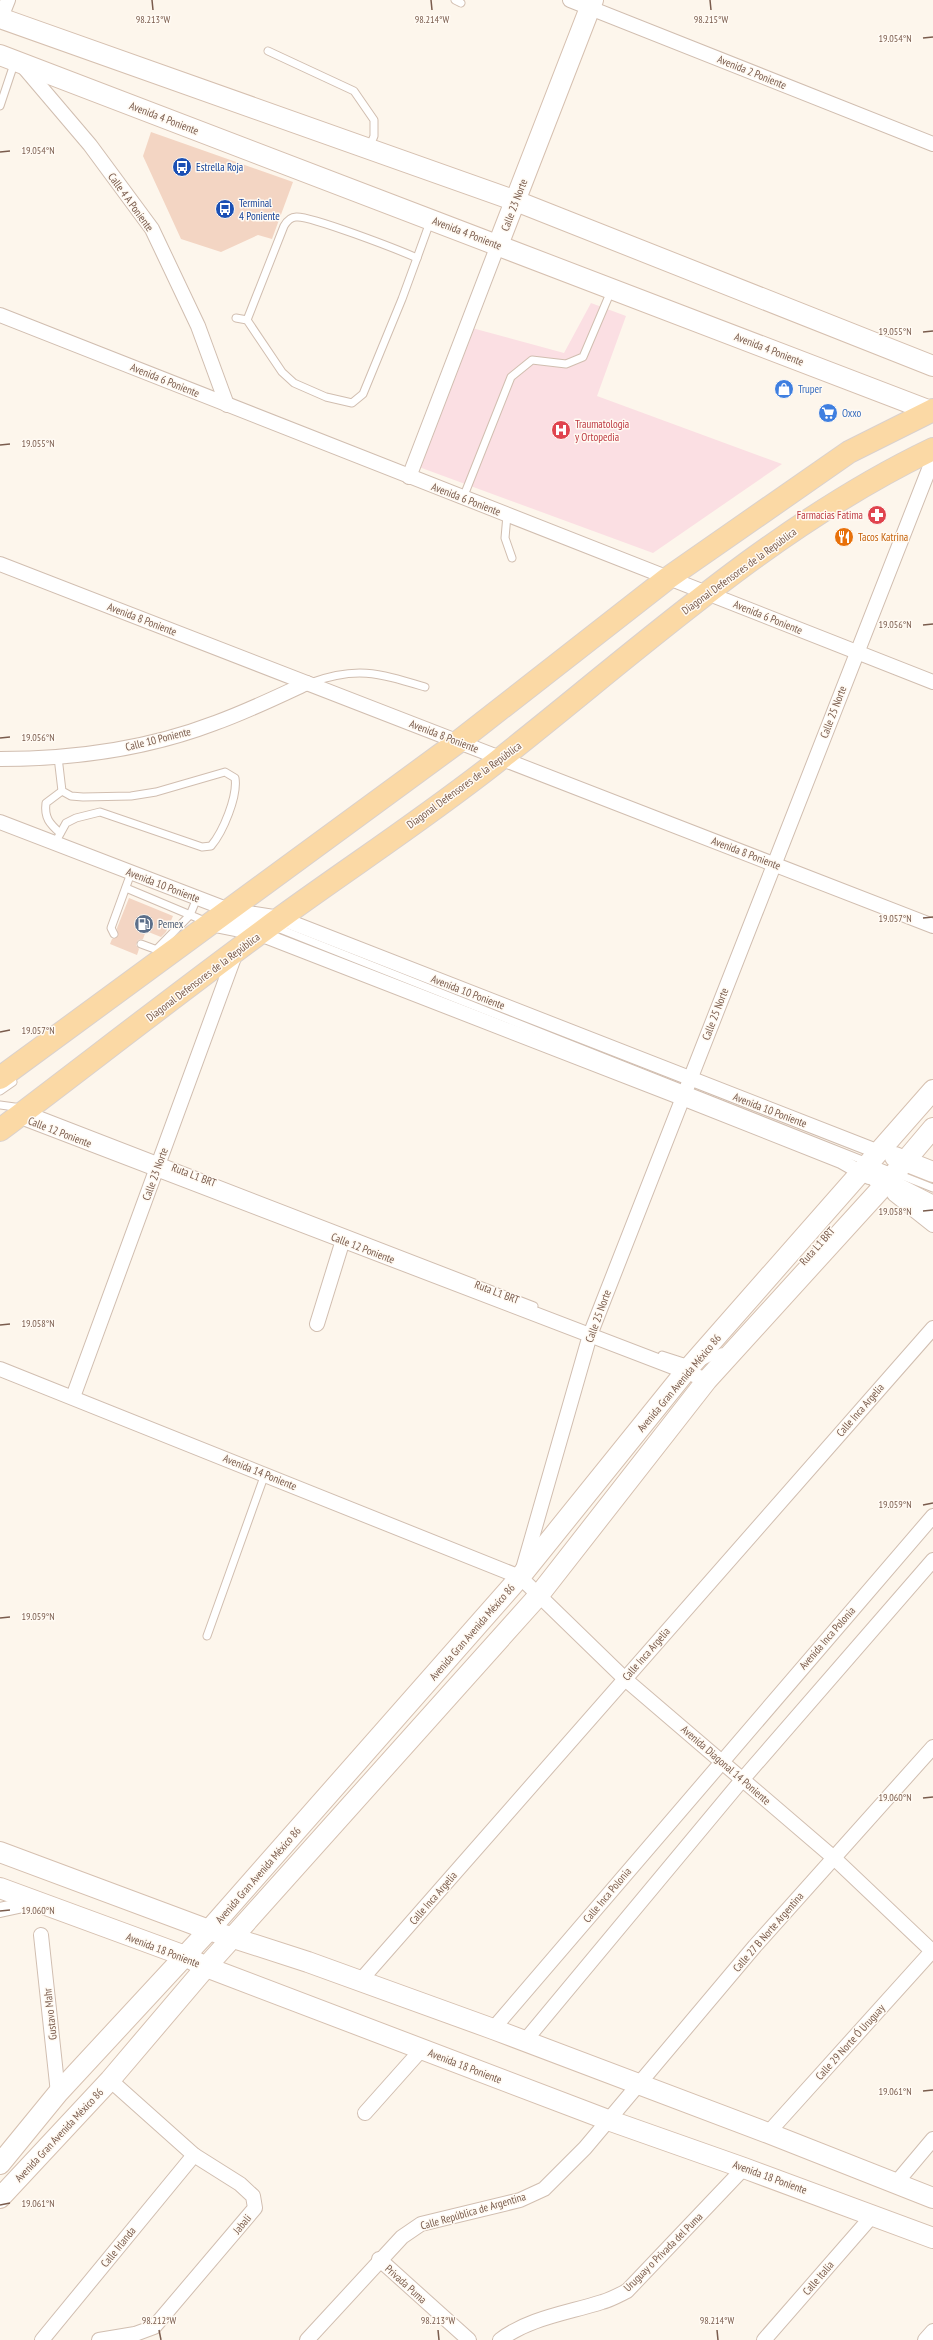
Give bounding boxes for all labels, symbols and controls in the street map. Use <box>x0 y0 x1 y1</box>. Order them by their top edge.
text: 98.213°W <box>136 13 170 26</box>
text: 98.214°W <box>415 13 449 26</box>
text: 98.215°W <box>694 13 728 26</box>
text: 19.054°N <box>878 32 912 45</box>
street label: Avenida 2 Poniente <box>715 52 789 92</box>
street label: Avenida 4 Poniente <box>127 98 201 138</box>
text: 19.054°N <box>21 144 55 157</box>
bus stop icon: Estrella Roja <box>171 156 193 178</box>
place label: Estrella Roja <box>196 160 243 174</box>
street label: Calle 4 A Poniente <box>105 170 157 234</box>
street label: Calle 23 Norte <box>498 176 531 233</box>
place label: Terminal 4 Poniente <box>239 196 280 223</box>
bus stop icon: Terminal 4 Poniente <box>214 198 236 220</box>
street label: Avenida 4 Poniente <box>430 213 504 253</box>
text: 19.055°N <box>878 325 912 338</box>
street label: Avenida 4 Poniente <box>732 329 806 369</box>
street label: Avenida 6 Poniente <box>128 360 202 400</box>
shop icon: Truper <box>773 378 795 400</box>
place label: Truper <box>798 382 822 396</box>
supermarket icon: Oxxo <box>817 402 839 424</box>
place label: Oxxo <box>842 406 861 420</box>
place label: Traumatologia y Ortopedia <box>575 417 629 444</box>
hospital icon: Traumatologia y Ortopedia <box>550 419 572 441</box>
text: 19.055°N <box>21 437 55 450</box>
street label: Avenida 6 Poniente <box>429 479 503 519</box>
pharmacy icon: Farmacias Fatima <box>866 504 888 526</box>
place label: Farmacias Fatima <box>797 508 863 522</box>
street label: Diagonal Defensores de la República <box>679 525 799 617</box>
restaurant icon: Tacos Katrina <box>833 526 855 548</box>
place label: Tacos Katrina <box>858 530 908 544</box>
street label: Avenida 6 Poniente <box>731 597 805 637</box>
street label: Avenida 8 Poniente <box>105 599 179 639</box>
text: 19.056°N <box>878 618 912 631</box>
street label: Calle 25 Norte <box>817 683 850 740</box>
street label: Avenida 8 Poniente <box>407 716 481 756</box>
street label: Calle 10 Poniente <box>124 724 193 754</box>
text: 19.056°N <box>21 731 55 744</box>
street label: Diagonal Defensores de la República <box>404 739 524 831</box>
street label: Avenida 8 Poniente <box>709 833 783 873</box>
street label: Avenida 10 Poniente <box>124 864 202 906</box>
text: 19.057°N <box>878 912 912 925</box>
fuel station icon: Pemex <box>133 913 155 935</box>
place label: Pemex <box>158 917 184 931</box>
street label: Diagonal Defensores de la República <box>143 930 263 1024</box>
street label: Avenida 10 Poniente <box>429 971 507 1013</box>
street label: Calle 25 Norte <box>699 985 732 1042</box>
text: 19.057°N <box>21 1024 55 1037</box>
street label: Avenida 10 Poniente <box>731 1089 809 1131</box>
street label: Calle 12 Poniente <box>26 1113 94 1151</box>
street label: Calle 23 Norte <box>139 1145 171 1202</box>
street label: Ruta L1 BRT <box>170 1160 218 1190</box>
text: 19.058°N <box>878 1205 912 1218</box>
street label: Ruta L1 BRT <box>796 1224 838 1268</box>
street label: Calle 12 Poniente <box>329 1229 397 1267</box>
street label: Ruta L1 BRT <box>473 1277 521 1307</box>
street label: Calle 25 Norte <box>582 1287 614 1344</box>
text: 19.058°N <box>21 1317 55 1330</box>
street label: Avenida Gran Avenida México 86 <box>634 1331 724 1435</box>
street label: Calle Inca Argelia <box>833 1381 887 1439</box>
street label: Avenida 14 Poniente <box>221 1451 299 1493</box>
text: 19.059°N <box>878 1498 912 1511</box>
street label: Avenida Gran Avenida México 86 <box>426 1581 518 1683</box>
street label: Avenida Inca Polonia <box>796 1604 858 1672</box>
text: 19.059°N <box>21 1610 55 1623</box>
street label: Calle Inca Argelia <box>619 1625 673 1683</box>
street label: Avenida Diagonal 14 Poniente <box>678 1722 774 1808</box>
text: 19.060°N <box>878 1791 912 1804</box>
street label: Avenida Gran Avenida México 86 <box>212 1824 304 1926</box>
street label: Calle Inca Polonia <box>580 1865 634 1925</box>
street label: Calle Inca Argelia <box>406 1869 460 1927</box>
street label: Calle 27 B Norte Argentina <box>730 1889 806 1975</box>
text: 19.060°N <box>21 1904 55 1917</box>
street label: Avenida 18 Poniente <box>124 1929 202 1971</box>
street label: Gustavo Mahr <box>40 1987 60 2041</box>
street label: Calle 29 Norte Ó Uruguay <box>812 2001 888 2083</box>
street label: Avenida 18 Poniente <box>426 2045 504 2087</box>
street label: Avenida Gran Avenida México 86 <box>12 2085 106 2185</box>
text: 19.061°N <box>878 2085 912 2098</box>
street label: Avenida 18 Poniente <box>731 2157 810 2197</box>
street label: Calle República de Argentina <box>419 2189 527 2233</box>
text: 19.061°N <box>21 2197 55 2210</box>
street label: Uruguay o Privada del Puma <box>621 2210 705 2294</box>
street label: Jabali <box>229 2211 254 2237</box>
street label: Calle Irlanda <box>98 2224 138 2270</box>
street label: Calle Italia <box>799 2258 837 2298</box>
street label: Privada Puma <box>382 2262 430 2306</box>
text: 98.212°W <box>142 2314 176 2327</box>
text: 98.213°W <box>421 2314 455 2327</box>
text: 98.214°W <box>700 2314 734 2327</box>

